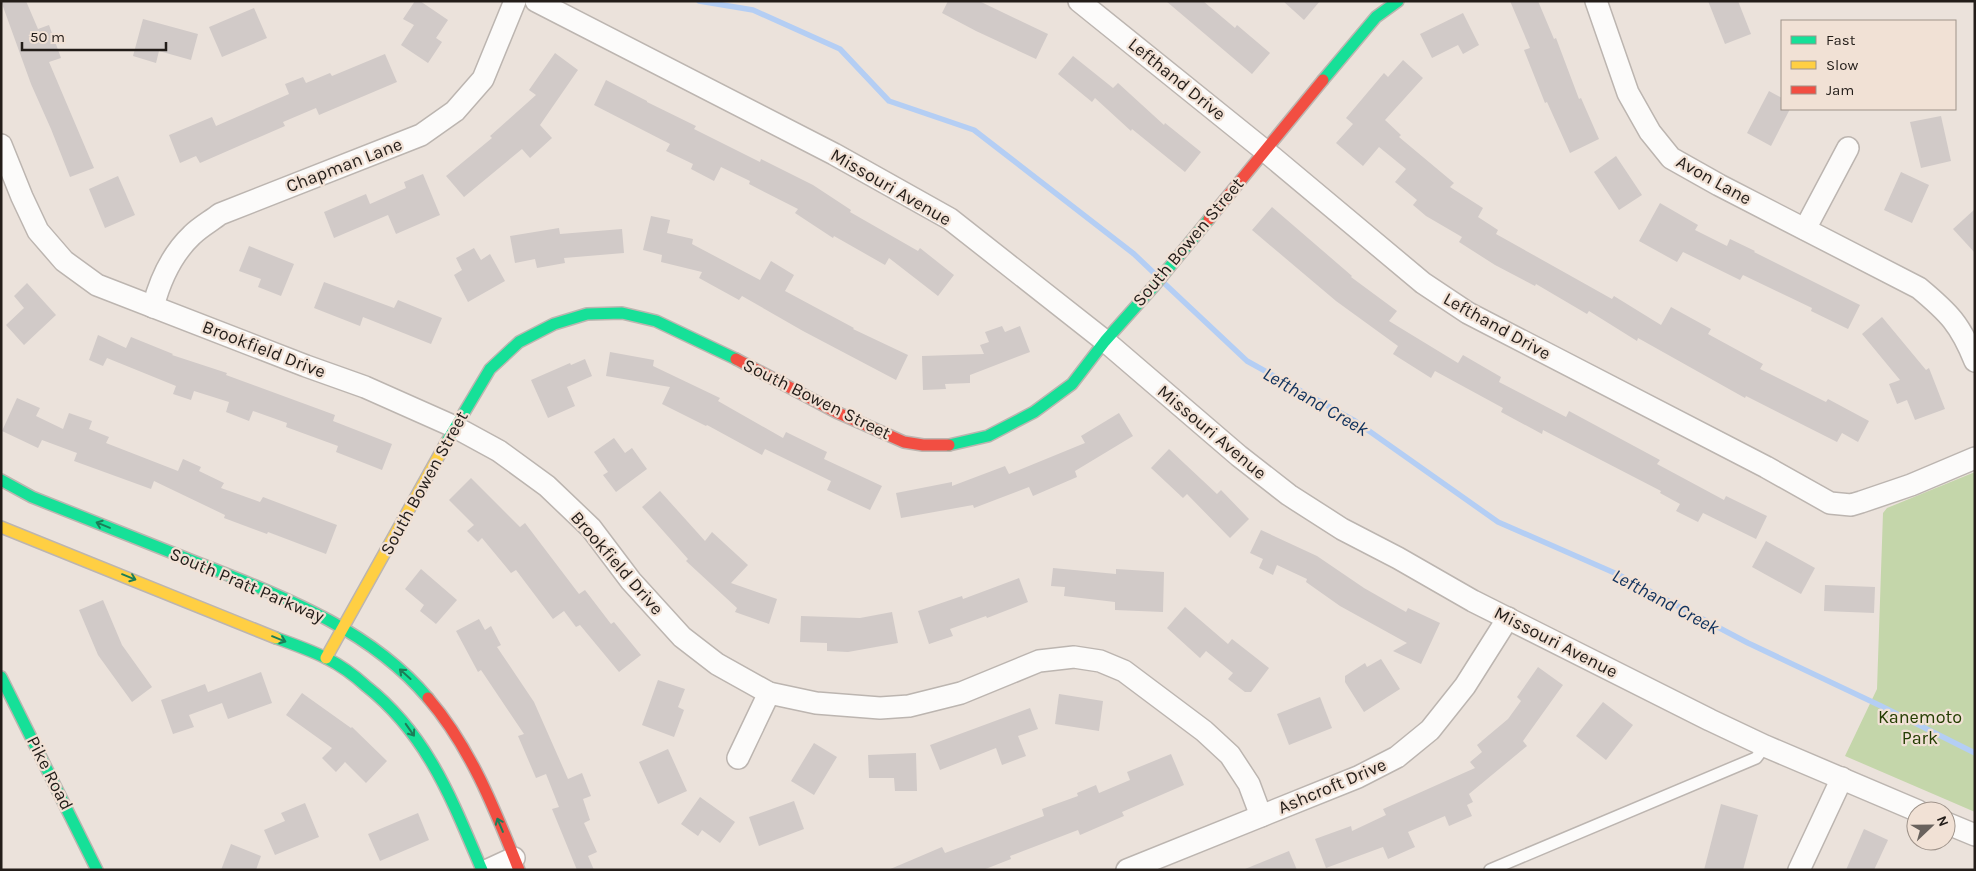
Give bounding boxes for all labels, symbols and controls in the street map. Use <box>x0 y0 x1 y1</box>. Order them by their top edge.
scale bar <box>22 20 166 52</box>
legend <box>1781 20 1956 110</box>
text: 50 m <box>30 28 65 46</box>
text: Fast <box>1826 31 1856 49</box>
street label: Lefthand Drive <box>1124 33 1230 125</box>
text: Slow <box>1826 56 1858 74</box>
text: Jam <box>1826 81 1854 99</box>
street label: Chapman Lane <box>283 133 405 197</box>
street label: Missouri Avenue <box>827 144 955 230</box>
street label: Avon Lane <box>1673 150 1755 210</box>
street label: South Bowen Street <box>1128 173 1248 311</box>
street label: Lefthand Drive <box>1440 287 1554 365</box>
street label: Brookfield Drive <box>199 315 329 383</box>
street label: South Bowen Street <box>740 354 895 444</box>
water label: Lefthand Creek <box>1259 363 1372 441</box>
street label: Missouri Avenue <box>1153 380 1271 484</box>
street label: South Bowen Street <box>375 407 473 559</box>
street label: Brookfield Drive <box>566 507 668 619</box>
one-way arrow <box>96 520 111 530</box>
street label: South Pratt Parkway <box>166 543 328 628</box>
water label: Lefthand Creek <box>1608 565 1723 639</box>
one-way arrow <box>121 573 136 583</box>
street label: Missouri Avenue <box>1491 601 1621 683</box>
one-way arrow <box>271 635 286 644</box>
one-way arrow <box>398 668 411 680</box>
park label: Kanemoto Park <box>1878 706 1962 749</box>
one-way arrow <box>405 723 415 737</box>
street label: Pike Road <box>22 732 78 814</box>
street label: Ashcroft Drive <box>1275 753 1389 819</box>
north arrow <box>1906 801 1956 851</box>
text: N <box>1933 813 1952 829</box>
one-way arrow <box>494 818 504 833</box>

